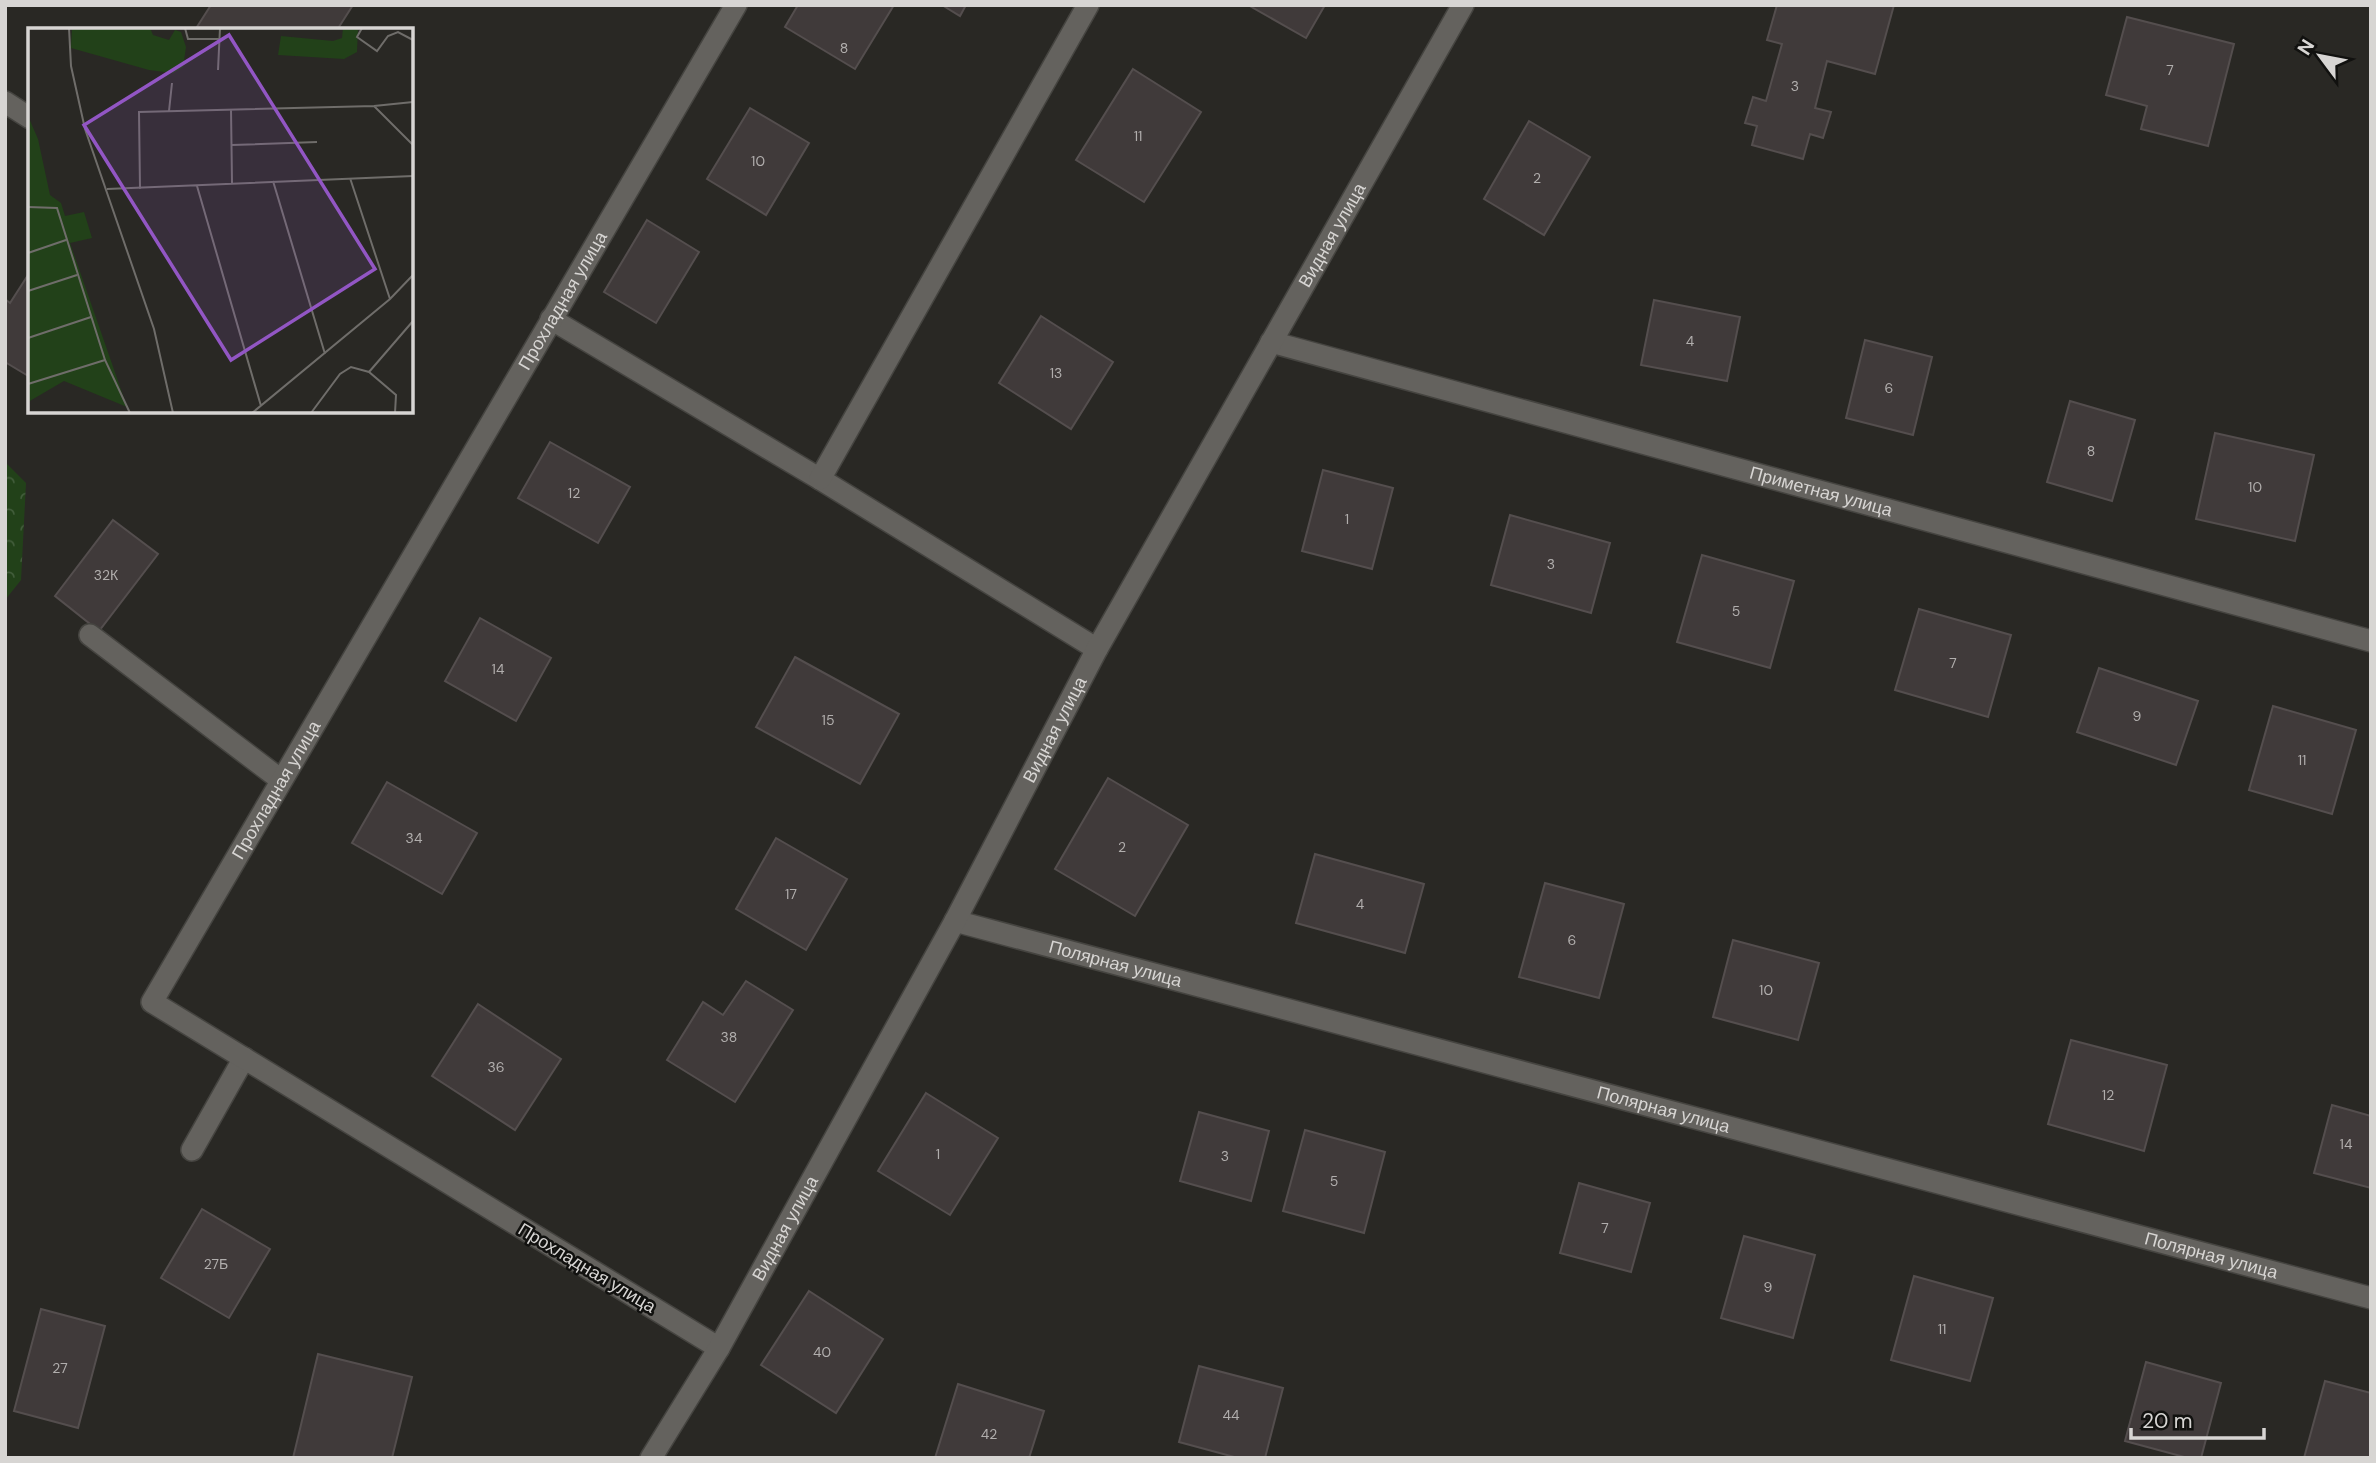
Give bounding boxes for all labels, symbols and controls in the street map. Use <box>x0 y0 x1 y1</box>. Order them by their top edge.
north arrow <box>2285 21 2355 91</box>
inset map <box>28 28 413 413</box>
text: N <box>2292 35 2320 60</box>
house number: 8 <box>840 39 848 57</box>
house number: 7 <box>2166 61 2174 79</box>
house number: 3 <box>1791 77 1799 95</box>
house number: 11 <box>1134 127 1142 145</box>
house number: 10 <box>751 152 765 170</box>
house number: 2 <box>1533 169 1541 187</box>
street label: Видная улица <box>1293 178 1372 292</box>
street label: Прохладная улица <box>513 226 613 374</box>
house number: 4 <box>1686 332 1695 350</box>
house number: 13 <box>1050 364 1062 382</box>
house number: 6 <box>1885 379 1893 397</box>
house number: 8 <box>2087 442 2095 460</box>
street label: Приметная улица <box>1747 461 1896 523</box>
house number: 10 <box>2248 478 2262 496</box>
house number: 12 <box>568 484 580 502</box>
house number: 1 <box>1345 510 1349 528</box>
house number: 3 <box>1547 555 1555 573</box>
house number: 32К <box>94 566 119 584</box>
house number: 5 <box>1732 602 1740 620</box>
house number: 7 <box>1949 654 1957 672</box>
house number: 14 <box>492 660 505 678</box>
street label: Видная улица <box>1017 672 1093 787</box>
house number: 9 <box>2133 707 2142 725</box>
house number: 15 <box>822 711 834 729</box>
street label: Прохладная улица <box>226 715 327 864</box>
house number: 11 <box>2298 751 2306 769</box>
house number: 34 <box>406 829 423 847</box>
house number: 2 <box>1118 838 1126 856</box>
house number: 17 <box>785 885 797 903</box>
house number: 4 <box>1356 895 1365 913</box>
house number: 6 <box>1568 931 1576 949</box>
street label: Полярная улица <box>1046 935 1186 993</box>
house number: 10 <box>1759 981 1773 999</box>
house number: 38 <box>721 1028 737 1046</box>
house number: 36 <box>487 1058 505 1076</box>
street label: Полярная улица <box>1594 1080 1733 1139</box>
house number: 12 <box>2102 1086 2114 1104</box>
house number: 14 <box>2340 1135 2353 1153</box>
house number: 1 <box>936 1145 940 1163</box>
house number: 3 <box>1221 1147 1229 1165</box>
street label: Видная улица <box>746 1171 824 1285</box>
house number: 5 <box>1330 1172 1338 1190</box>
street label: Прохладная улица <box>514 1217 661 1319</box>
house number: 7 <box>1601 1219 1609 1237</box>
street label: Полярная улица <box>2142 1226 2281 1285</box>
house number: 27Б <box>204 1255 228 1273</box>
house number: 9 <box>1764 1278 1773 1296</box>
house number: 11 <box>1938 1320 1946 1338</box>
house number: 40 <box>813 1343 831 1361</box>
house number: 27 <box>52 1359 68 1377</box>
scale bar <box>2131 1396 2264 1440</box>
house number: 44 <box>1223 1406 1240 1424</box>
text: 20 m <box>2142 1407 2193 1435</box>
house number: 42 <box>981 1425 997 1443</box>

